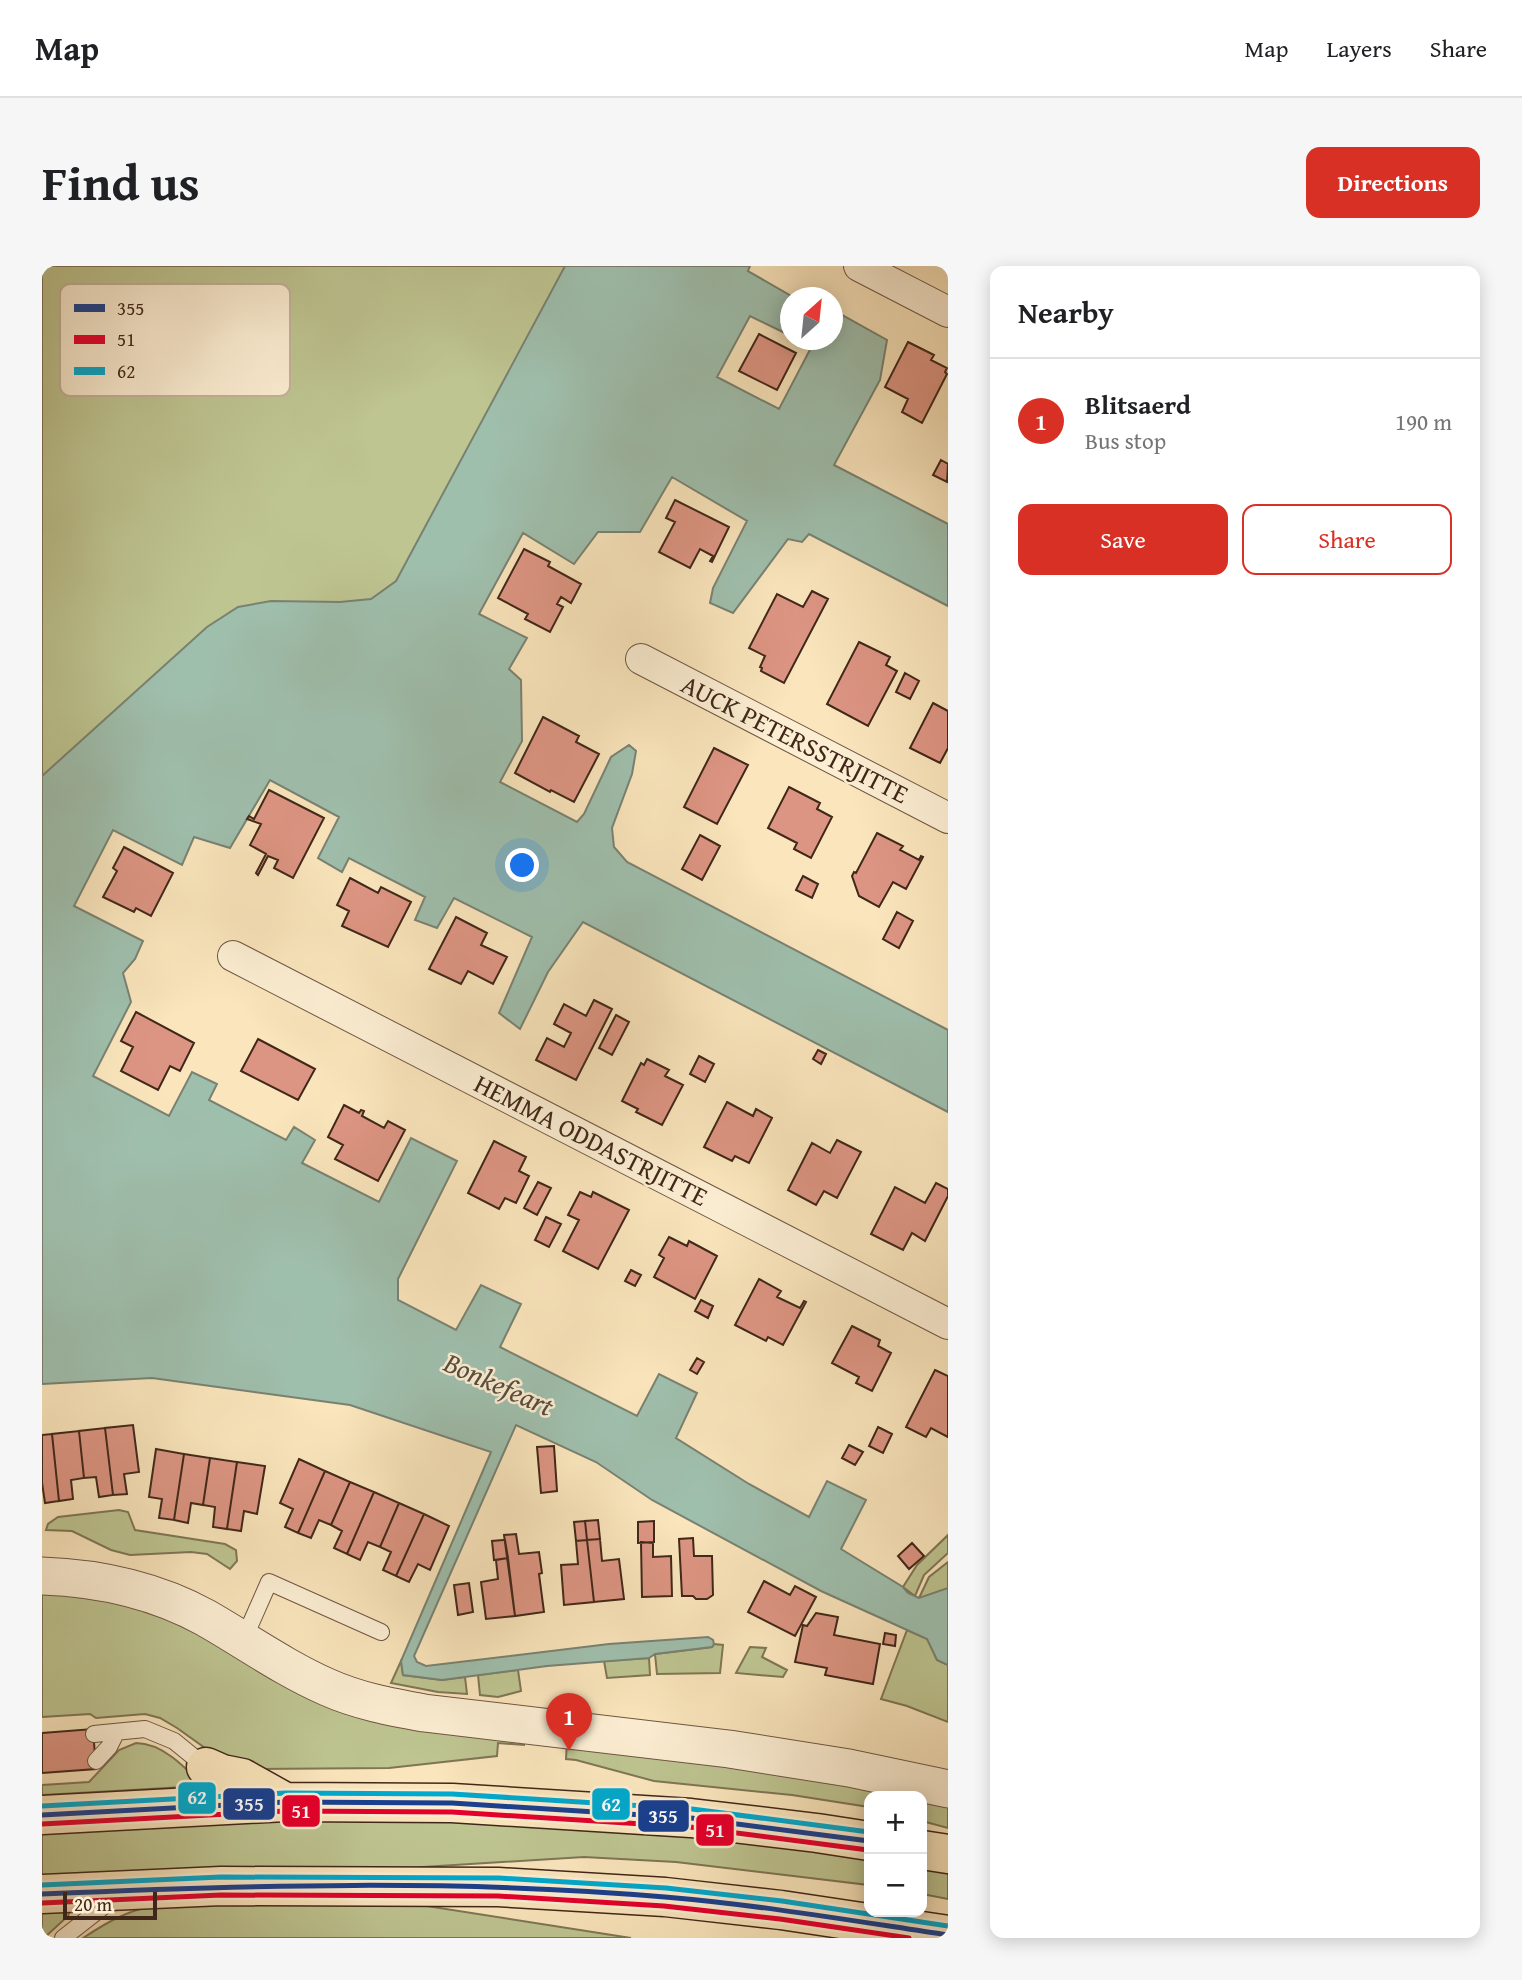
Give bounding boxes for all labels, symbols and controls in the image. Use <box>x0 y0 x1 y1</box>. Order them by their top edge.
text: Map <box>35 24 99 72</box>
text: Map <box>1245 31 1288 66</box>
text: Layers <box>1326 31 1392 66</box>
text: Share <box>1430 31 1487 66</box>
text: Find us <box>42 146 200 218</box>
button: Directions <box>1306 147 1480 218</box>
legend <box>60 284 290 396</box>
north arrow <box>780 287 843 350</box>
text: Nearby <box>1018 290 1114 334</box>
text: 355 <box>117 294 144 322</box>
text: 51 <box>117 325 135 353</box>
text: 62 <box>117 357 135 385</box>
text: Blitsaerd <box>1085 385 1191 424</box>
text: 1 <box>1035 405 1047 438</box>
text: 190 m <box>1395 405 1452 438</box>
text: Bus stop <box>1085 424 1166 457</box>
button: Save <box>1018 504 1228 575</box>
button: Share <box>1242 504 1452 575</box>
street label: AUCK PETERSSTRJITTE <box>675 664 916 813</box>
your location <box>505 848 539 882</box>
street label: HEMMA ODDASTRJITTE <box>468 1064 715 1215</box>
water label: Bonkefeart <box>437 1341 561 1426</box>
pin: 1 <box>546 1693 592 1751</box>
line badge: 62 <box>177 1781 217 1815</box>
text: 62 <box>187 1783 207 1811</box>
line badge: 355 <box>222 1787 276 1821</box>
line badge: 62 <box>591 1787 631 1821</box>
text: 355 <box>234 1790 264 1818</box>
text: 62 <box>601 1790 621 1818</box>
map controls <box>864 1791 927 1917</box>
button: + <box>864 1791 927 1854</box>
line badge: 51 <box>281 1794 321 1828</box>
text: 51 <box>291 1797 311 1825</box>
line badge: 355 <box>637 1799 690 1833</box>
text: 355 <box>648 1802 678 1830</box>
line badge: 51 <box>695 1813 735 1847</box>
text: 51 <box>705 1816 725 1844</box>
button: − <box>864 1854 927 1917</box>
scale bar <box>63 1889 158 1921</box>
text: 20 m <box>74 1890 112 1918</box>

